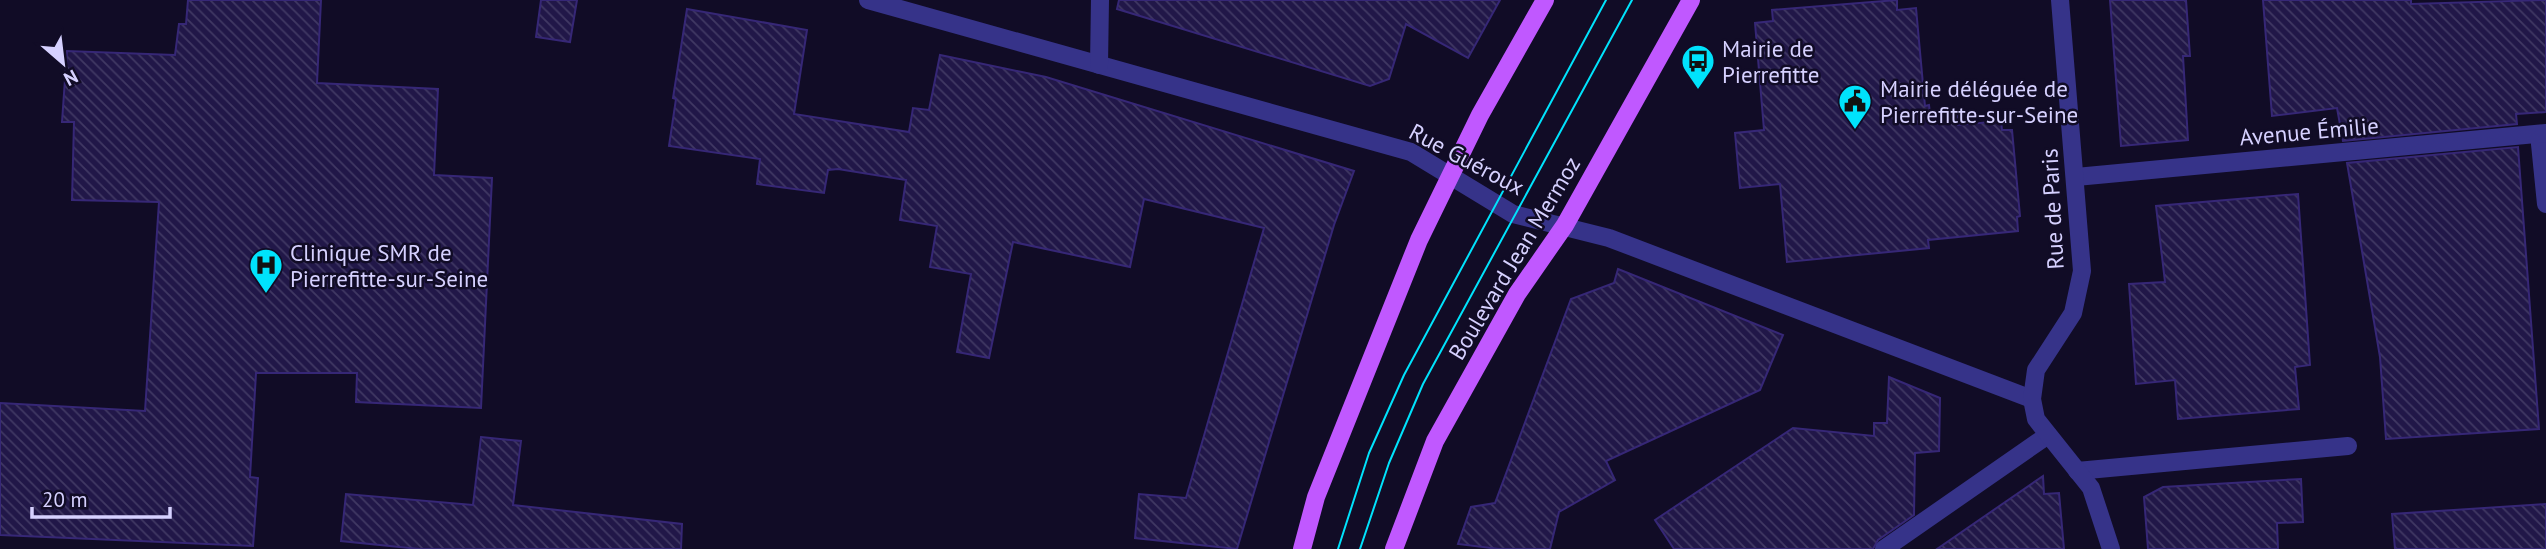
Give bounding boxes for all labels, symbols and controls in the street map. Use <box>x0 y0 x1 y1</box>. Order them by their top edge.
north arrow <box>28 28 98 98</box>
place label: Mairie de Pierrefitte <box>1722 34 1819 89</box>
bus stop icon: Mairie de Pierrefitte <box>1679 42 1717 91</box>
text: N <box>60 64 82 92</box>
place label: Mairie déléguée de Pierrefitte-sur-Seine <box>1880 74 2078 129</box>
public building icon: Mairie déléguée de Pierrefitte-sur-Seine <box>1836 82 1874 131</box>
street label: Avenue Émilie <box>2238 110 2380 152</box>
street label: Rue Guéroux <box>1404 117 1530 202</box>
street label: Rue de Paris <box>2034 148 2070 270</box>
street label: Boulevard Jean Mermoz <box>1442 151 1586 365</box>
place label: Clinique SMR de Pierrefitte-sur-Seine <box>290 238 488 293</box>
hospital icon: Clinique SMR de Pierrefitte-sur-Seine <box>247 246 285 295</box>
scale bar <box>32 476 170 520</box>
text: 20 m <box>42 486 88 513</box>

